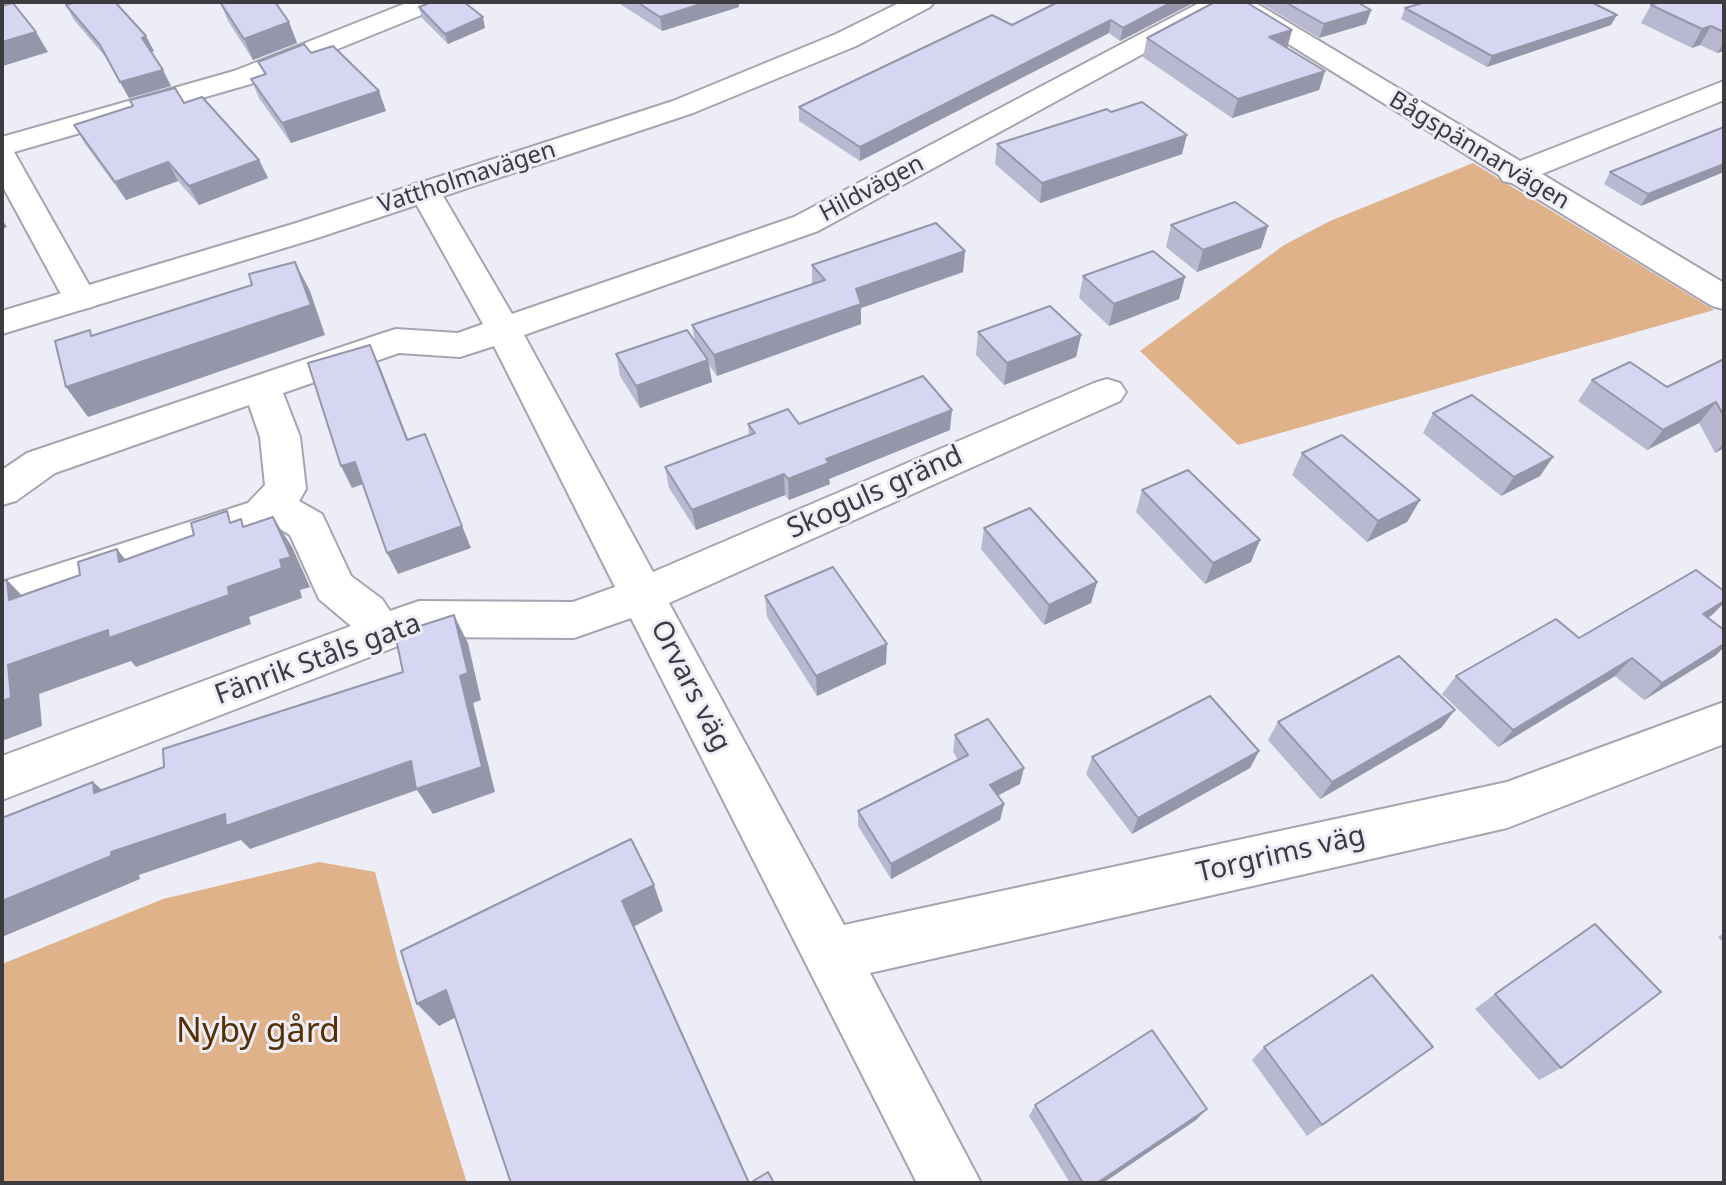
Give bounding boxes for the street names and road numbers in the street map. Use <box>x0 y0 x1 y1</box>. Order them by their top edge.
street label: Bågspännarvägen <box>1384 86 1574 216</box>
street label: Vattholmavägen <box>375 136 559 220</box>
street label: Hildvägen <box>815 150 929 228</box>
street label: Skoguls gränd <box>782 439 968 547</box>
street label: Fänrik Ståls gata <box>211 607 425 713</box>
street label: Orvars väg <box>643 615 737 757</box>
street label: Torgrims väg <box>1193 819 1369 891</box>

